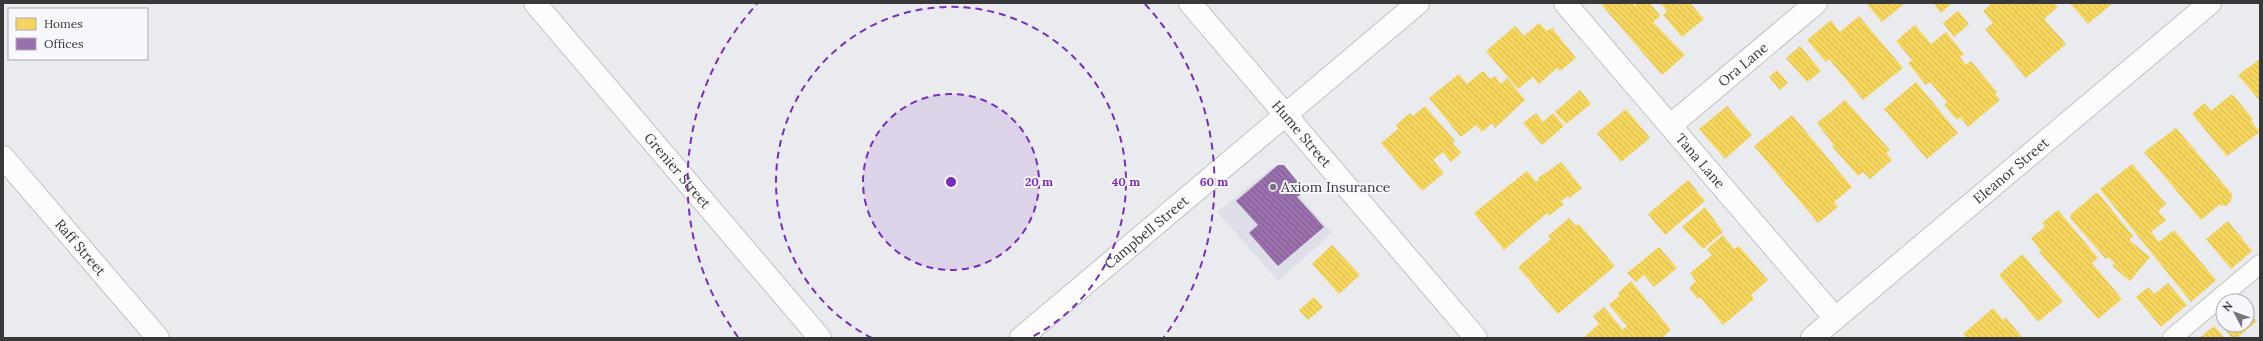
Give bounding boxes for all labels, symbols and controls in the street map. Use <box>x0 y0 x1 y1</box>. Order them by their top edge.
legend <box>8 8 148 60</box>
text: Homes <box>44 16 83 31</box>
text: Offices <box>44 36 84 51</box>
street label: Ora Lane <box>1714 38 1772 91</box>
street label: Hume Street <box>1268 97 1336 171</box>
street label: Grenier Street <box>640 129 715 213</box>
street label: Tana Lane <box>1672 130 1729 193</box>
street label: Eleanor Street <box>1969 133 2053 208</box>
text: 20 m <box>1025 174 1053 189</box>
text: 40 m <box>1112 174 1140 189</box>
text: 60 m <box>1200 174 1228 189</box>
centre of rings <box>944 175 958 189</box>
place label: Axiom Insurance <box>1280 178 1391 196</box>
marker: Axiom Insurance <box>1268 182 1278 192</box>
street label: Campbell Street <box>1101 191 1193 273</box>
street label: Raff Street <box>51 215 110 280</box>
north arrow <box>2215 293 2255 333</box>
text: N <box>2219 298 2236 314</box>

